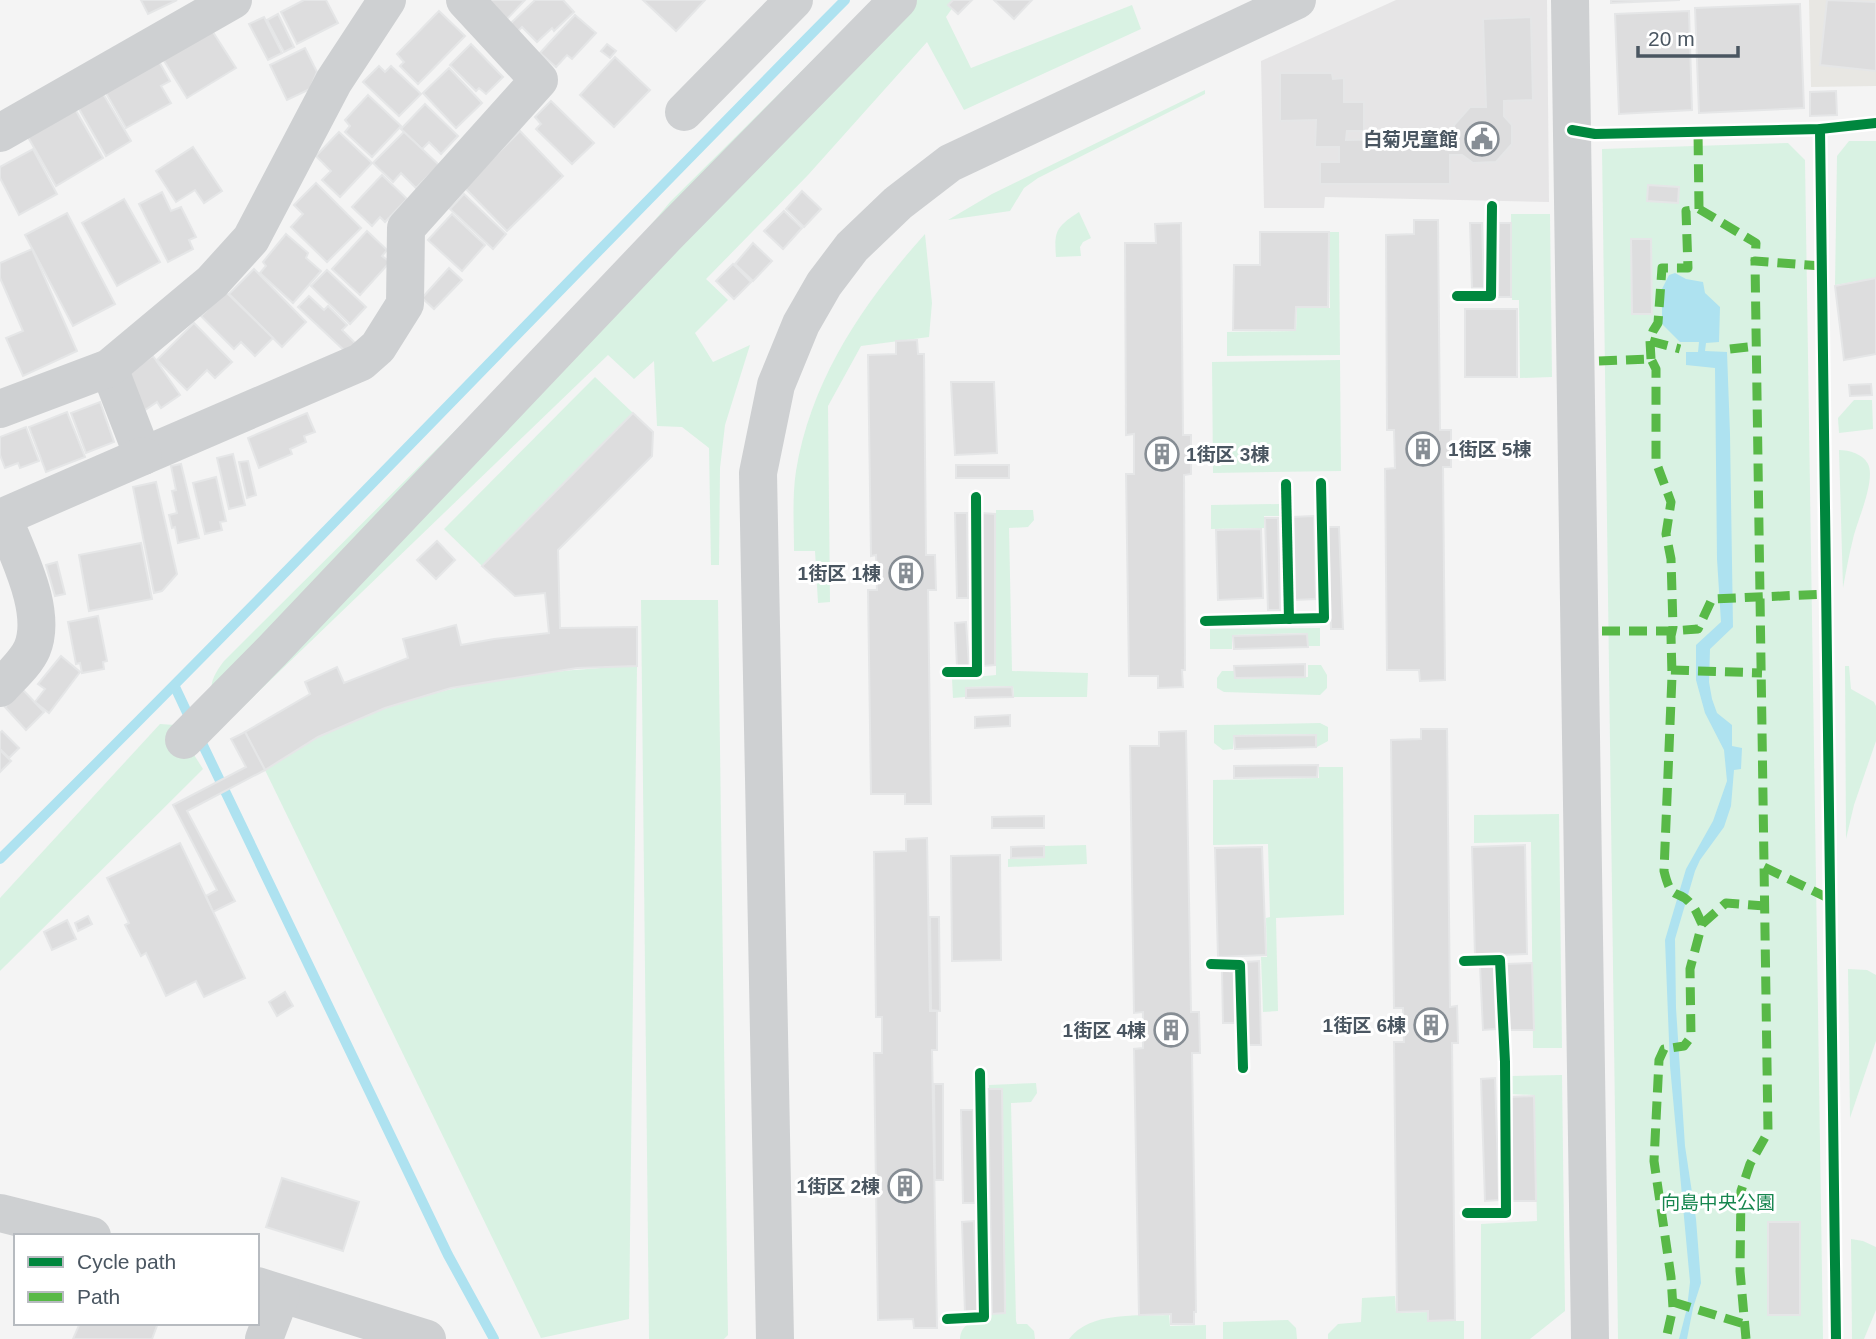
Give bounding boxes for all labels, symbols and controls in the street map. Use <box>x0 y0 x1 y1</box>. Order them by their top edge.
scale bar <box>1638 14 1738 58</box>
text: 20 m <box>1648 27 1695 50</box>
public building icon: 白菊児童館 <box>1463 120 1501 158</box>
place label: 白菊児童館 <box>1363 129 1458 150</box>
building icon: 1街区 5棟 <box>1404 430 1442 468</box>
building icon: 1街区 3棟 <box>1143 435 1181 473</box>
place label: 1街区 5棟 <box>1448 439 1531 460</box>
place label: 1街区 3棟 <box>1186 444 1269 465</box>
building icon: 1街区 1棟 <box>887 554 925 592</box>
place label: 1街区 1棟 <box>798 563 881 584</box>
building icon: 1街区 6棟 <box>1412 1006 1450 1044</box>
building icon: 1街区 4棟 <box>1152 1011 1190 1049</box>
place label: 1街区 6棟 <box>1323 1015 1406 1036</box>
place label: 1街区 4棟 <box>1063 1020 1146 1041</box>
building icon: 1街区 2棟 <box>886 1167 924 1205</box>
place label: 1街区 2棟 <box>797 1176 880 1197</box>
park label: 向島中央公園 <box>1661 1192 1775 1213</box>
legend <box>14 1234 259 1325</box>
text: Cycle path <box>77 1250 176 1273</box>
text: Path <box>77 1285 120 1308</box>

